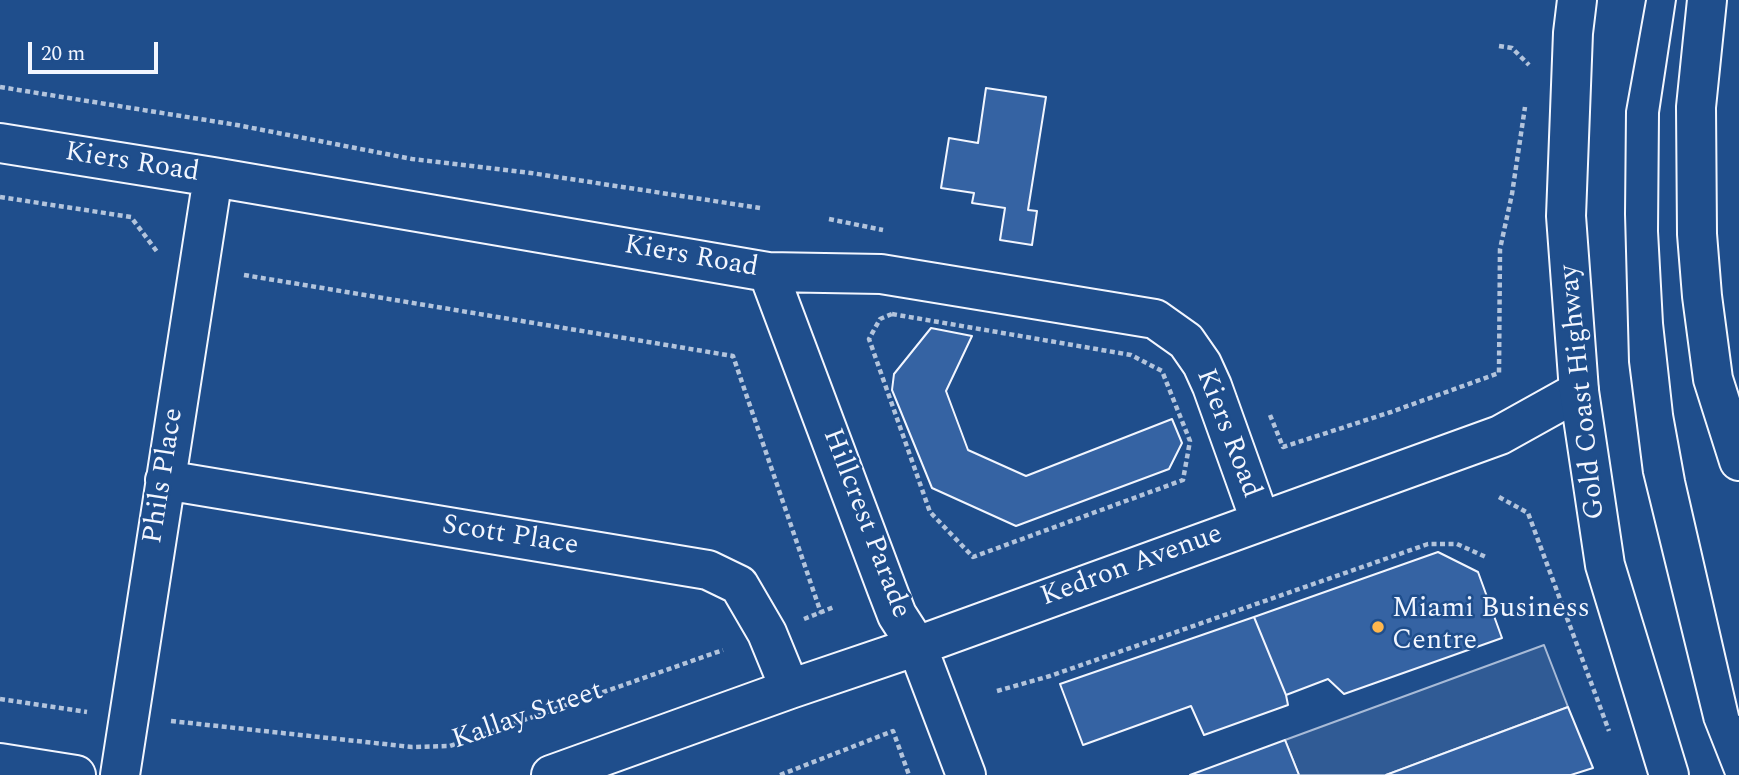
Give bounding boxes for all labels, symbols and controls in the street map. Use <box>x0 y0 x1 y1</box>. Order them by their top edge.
scale bar <box>32 28 161 72</box>
text: 20 m <box>41 38 85 70</box>
street label: Kiers Road <box>62 137 202 191</box>
street label: Kiers Road <box>621 230 761 286</box>
street label: Gold Coast Highway <box>1554 263 1614 521</box>
street label: Kiers Road <box>1187 365 1267 503</box>
street label: Phils Place <box>138 406 192 546</box>
street label: Hillcrest Parade <box>813 425 917 623</box>
street label: Scott Place <box>439 510 581 564</box>
street label: Kedron Avenue <box>1037 519 1227 615</box>
place label: Miami Business Centre <box>1392 594 1590 660</box>
marker: Miami Business Centre <box>1370 619 1386 635</box>
street label: Kallay Street <box>448 676 608 758</box>

